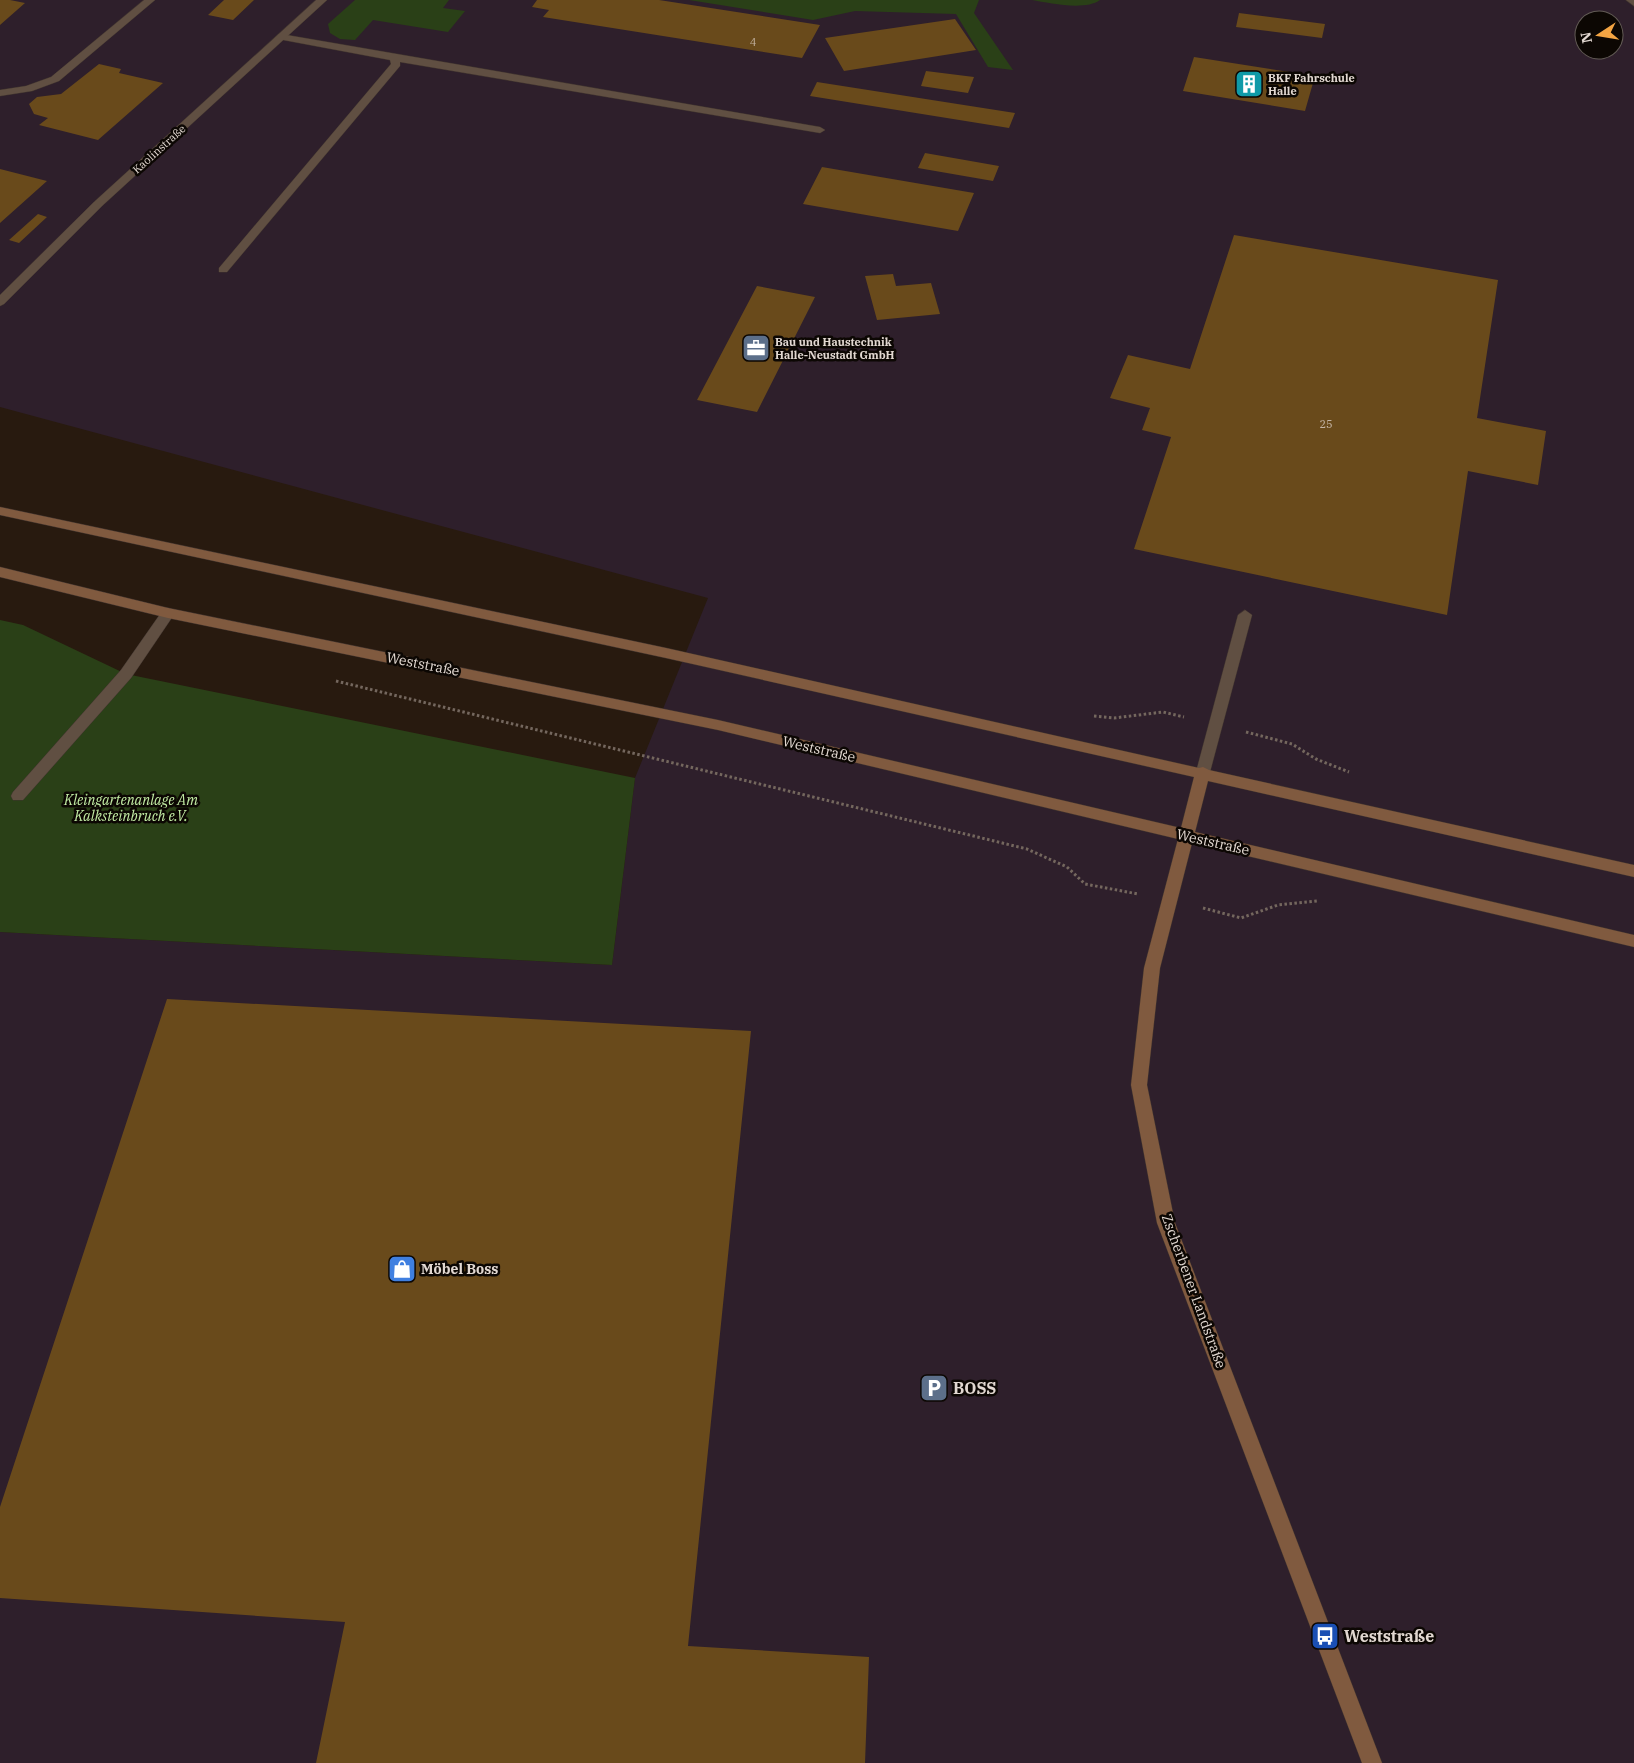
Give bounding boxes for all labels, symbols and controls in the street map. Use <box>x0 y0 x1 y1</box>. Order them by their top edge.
north arrow <box>1574 10 1624 60</box>
text: N <box>1576 30 1596 45</box>
house number: 4 <box>750 35 757 49</box>
building icon: BKF Fahrschule Halle <box>1234 69 1264 99</box>
place label: BKF Fahrschule Halle <box>1268 71 1355 98</box>
street label: Kaolinstraße <box>130 121 189 176</box>
office icon: Bau und Haustechnik Halle-Neustadt GmbH <box>741 333 771 363</box>
place label: Bau und Haustechnik Halle-Neustadt GmbH <box>775 335 895 362</box>
house number: 25 <box>1319 417 1333 431</box>
street label: Weststraße <box>385 648 461 680</box>
street label: Weststraße <box>781 732 857 766</box>
park label: Kleingartenanlage Am Kalksteinbruch e.V. <box>63 791 198 825</box>
street label: Weststraße <box>1175 825 1251 859</box>
street label: Zscherbener Landstraße <box>1158 1211 1230 1371</box>
shop icon: Möbel Boss <box>387 1254 417 1284</box>
place label: Möbel Boss <box>421 1260 498 1278</box>
parking icon: BOSS <box>919 1373 949 1403</box>
place label: BOSS <box>953 1378 996 1398</box>
bus stop icon: Weststraße <box>1310 1621 1340 1651</box>
place label: Weststraße <box>1344 1626 1434 1646</box>

